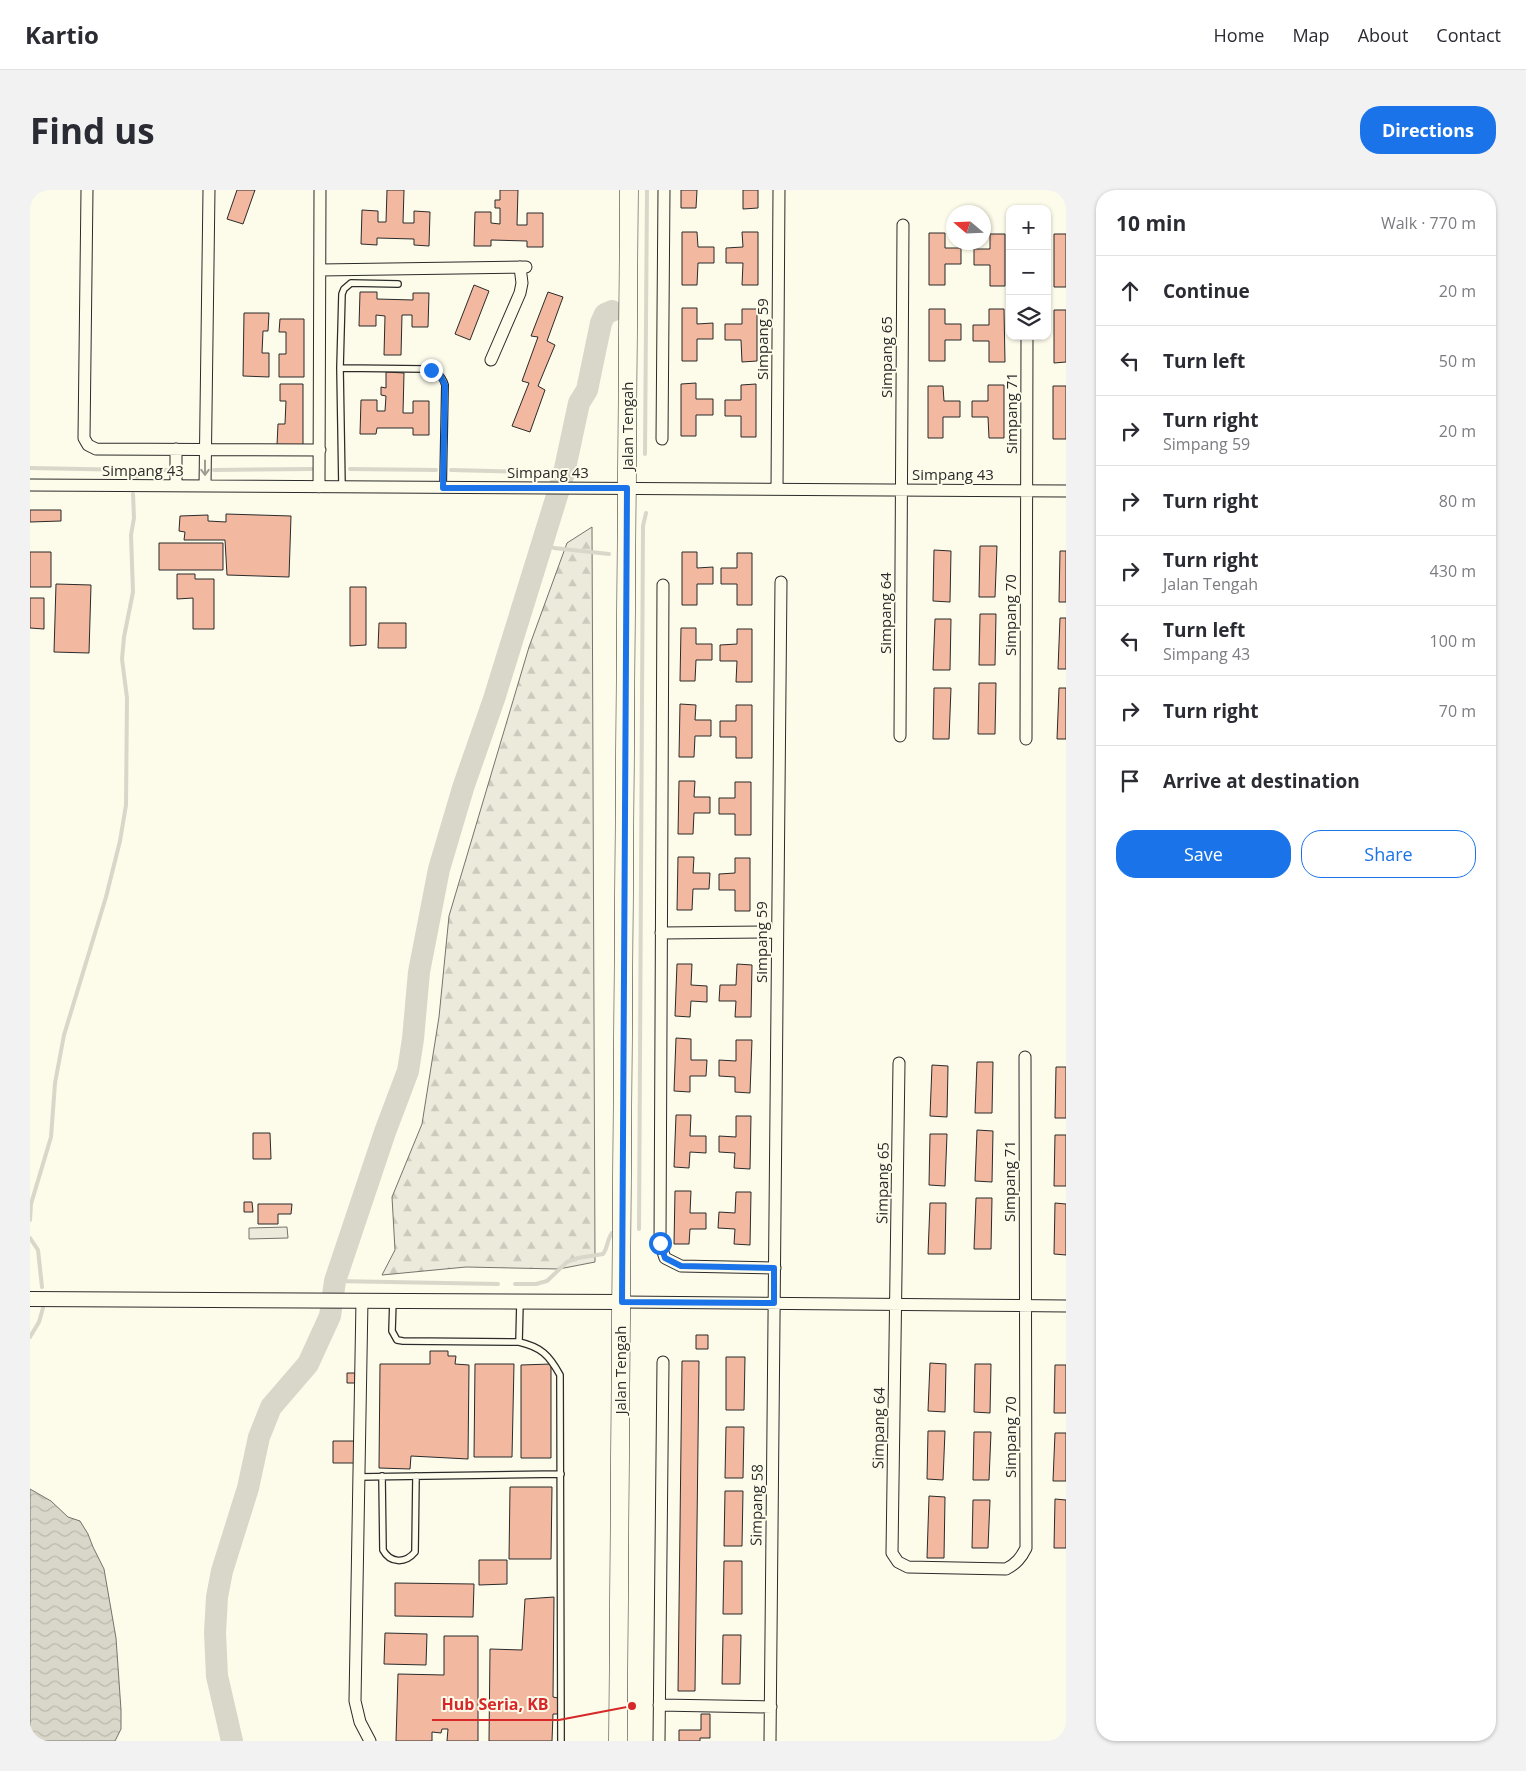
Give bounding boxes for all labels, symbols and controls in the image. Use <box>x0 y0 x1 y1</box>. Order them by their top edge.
text: Kartio <box>25 18 99 51</box>
text: Home <box>1214 23 1264 47</box>
text: Map <box>1292 23 1330 47</box>
text: About <box>1358 23 1408 47</box>
text: Contact <box>1436 23 1501 47</box>
button: Directions <box>1360 106 1496 154</box>
text: Find us <box>30 107 155 154</box>
north arrow <box>946 205 991 250</box>
map controls <box>1006 205 1051 340</box>
button: + <box>1006 205 1051 250</box>
text: 10 min <box>1116 209 1186 237</box>
text: Walk · 770 m <box>1381 212 1476 234</box>
button: − <box>1006 250 1051 295</box>
icon: ahead <box>1116 277 1144 305</box>
text: Continue <box>1163 278 1250 304</box>
text: 20 m <box>1439 280 1476 302</box>
button: layers <box>1006 295 1051 340</box>
street label: Simpang 59 <box>752 298 772 380</box>
street label: Simpang 65 <box>876 316 896 398</box>
icon: left <box>1116 347 1144 375</box>
text: Turn left <box>1163 348 1245 374</box>
text: 50 m <box>1439 350 1476 372</box>
route end <box>420 359 443 382</box>
street label: Simpang 71 <box>1001 372 1021 454</box>
street label: Jalan Tengah <box>617 381 637 473</box>
text: Turn right <box>1163 407 1258 433</box>
icon: right <box>1116 417 1144 445</box>
text: 20 m <box>1439 420 1476 442</box>
text: Simpang 59 <box>1163 433 1250 455</box>
street label: Simpang 43 <box>102 460 184 480</box>
one-way arrow <box>200 460 210 476</box>
street label: Simpang 43 <box>507 462 589 482</box>
street label: Simpang 43 <box>912 464 994 484</box>
icon: right <box>1116 487 1144 515</box>
text: Turn right <box>1163 488 1258 514</box>
text: 80 m <box>1439 490 1476 512</box>
text: Turn right <box>1163 547 1258 573</box>
icon: right <box>1116 557 1144 585</box>
text: 430 m <box>1430 560 1476 582</box>
street label: Simpang 64 <box>875 572 895 654</box>
text: Jalan Tengah <box>1163 573 1258 595</box>
street label: Simpang 70 <box>1000 574 1020 656</box>
text: Turn left <box>1163 617 1245 643</box>
icon: left <box>1116 627 1144 655</box>
text: 100 m <box>1430 630 1476 652</box>
text: Simpang 43 <box>1163 643 1250 665</box>
icon: right <box>1116 697 1144 725</box>
text: Turn right <box>1163 698 1258 724</box>
text: 70 m <box>1439 700 1476 722</box>
icon: arrive <box>1116 767 1144 795</box>
text: Arrive at destination <box>1163 768 1360 794</box>
button: Save <box>1116 830 1291 878</box>
button: Share <box>1301 830 1476 878</box>
street label: Simpang 59 <box>751 901 771 983</box>
street label: Simpang 71 <box>999 1140 1019 1222</box>
street label: Simpang 65 <box>871 1142 893 1224</box>
route start <box>649 1232 672 1255</box>
street label: Jalan Tengah <box>610 1325 630 1417</box>
street label: Simpang 64 <box>867 1386 889 1469</box>
street label: Simpang 70 <box>1000 1396 1020 1478</box>
street label: Simpang 58 <box>745 1464 767 1546</box>
callout: Hub Seria, KB <box>432 1689 559 1720</box>
text: Hub Seria, KB <box>441 1693 549 1715</box>

